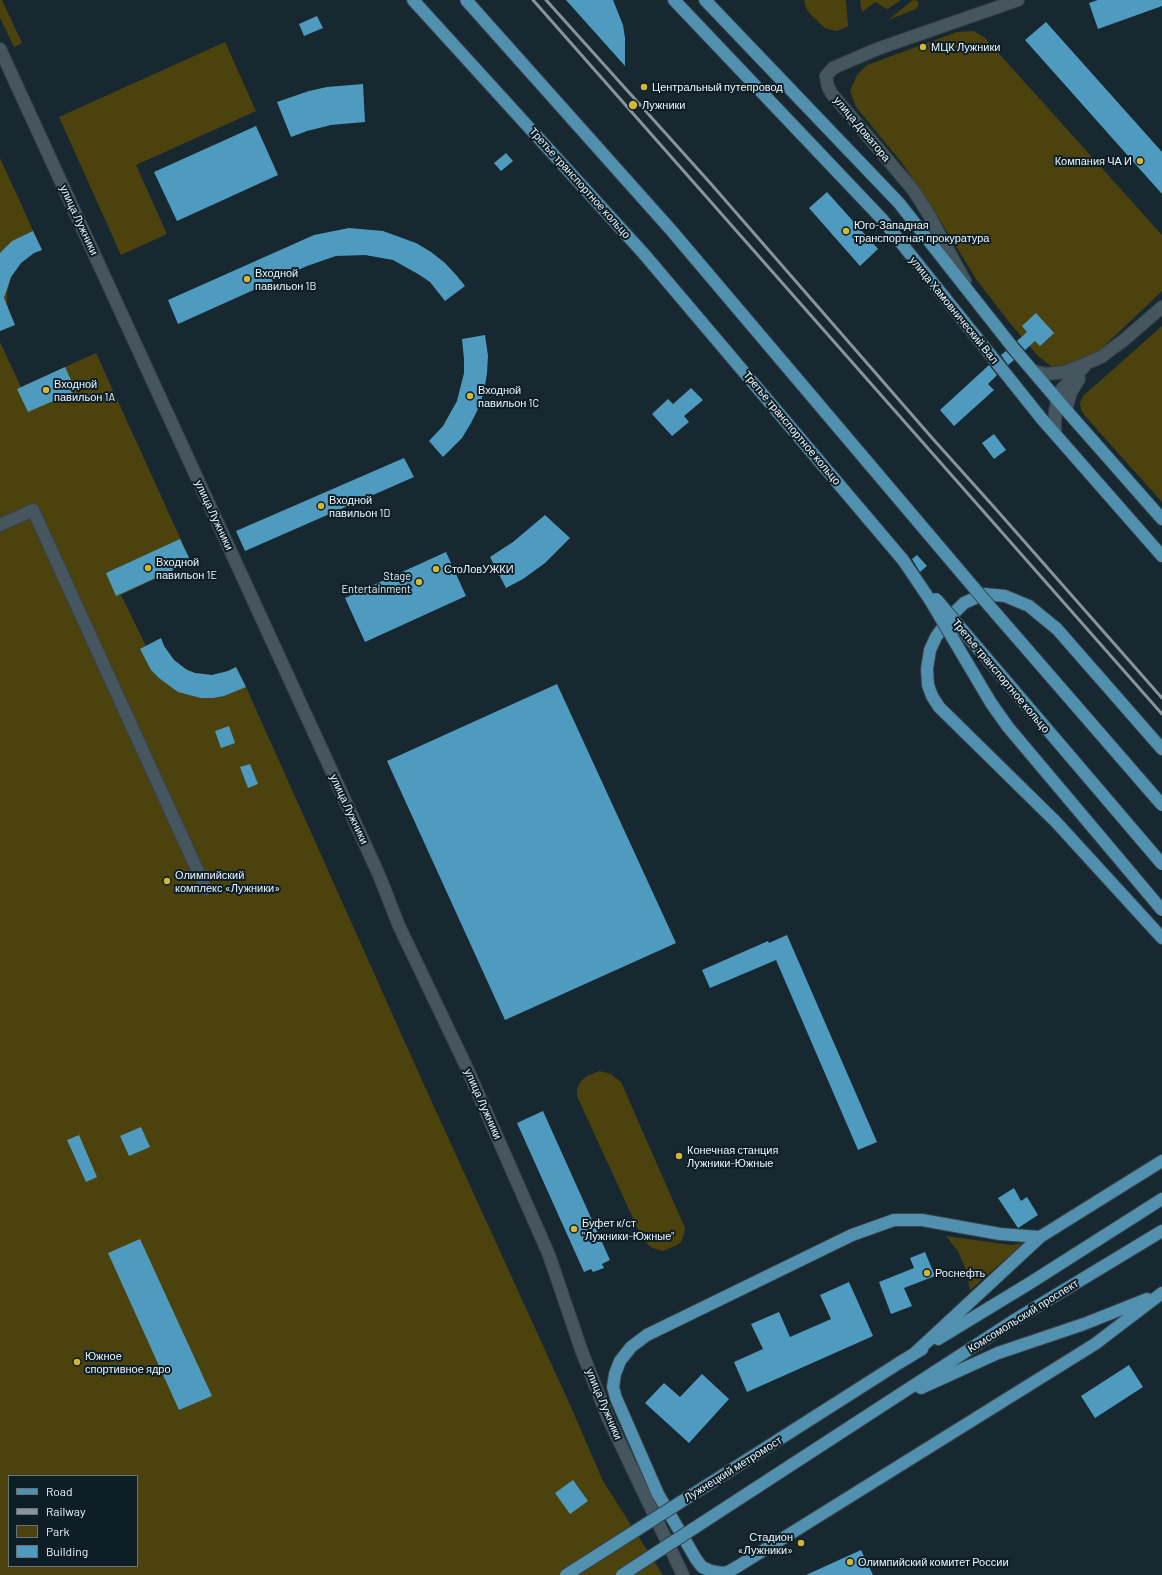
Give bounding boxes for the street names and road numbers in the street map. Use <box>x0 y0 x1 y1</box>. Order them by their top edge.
street label: улица Доватора <box>831 94 893 164</box>
street label: Третье транспортное кольцо <box>527 125 633 241</box>
street label: улица Лужники <box>57 183 101 257</box>
street label: улица Хамовнический Вал <box>907 254 1001 366</box>
street label: Третье транспортное кольцо <box>740 368 844 488</box>
street label: улица Лужники <box>192 478 236 552</box>
street label: Третье транспортное кольцо <box>949 616 1053 736</box>
street label: улица Лужники <box>327 772 371 846</box>
street label: улица Лужники <box>462 1067 504 1141</box>
street label: Комсомольский проспект <box>965 1276 1081 1356</box>
street label: улица Лужники <box>583 1366 625 1442</box>
street label: Лужнецкий метромост <box>682 1433 784 1505</box>

